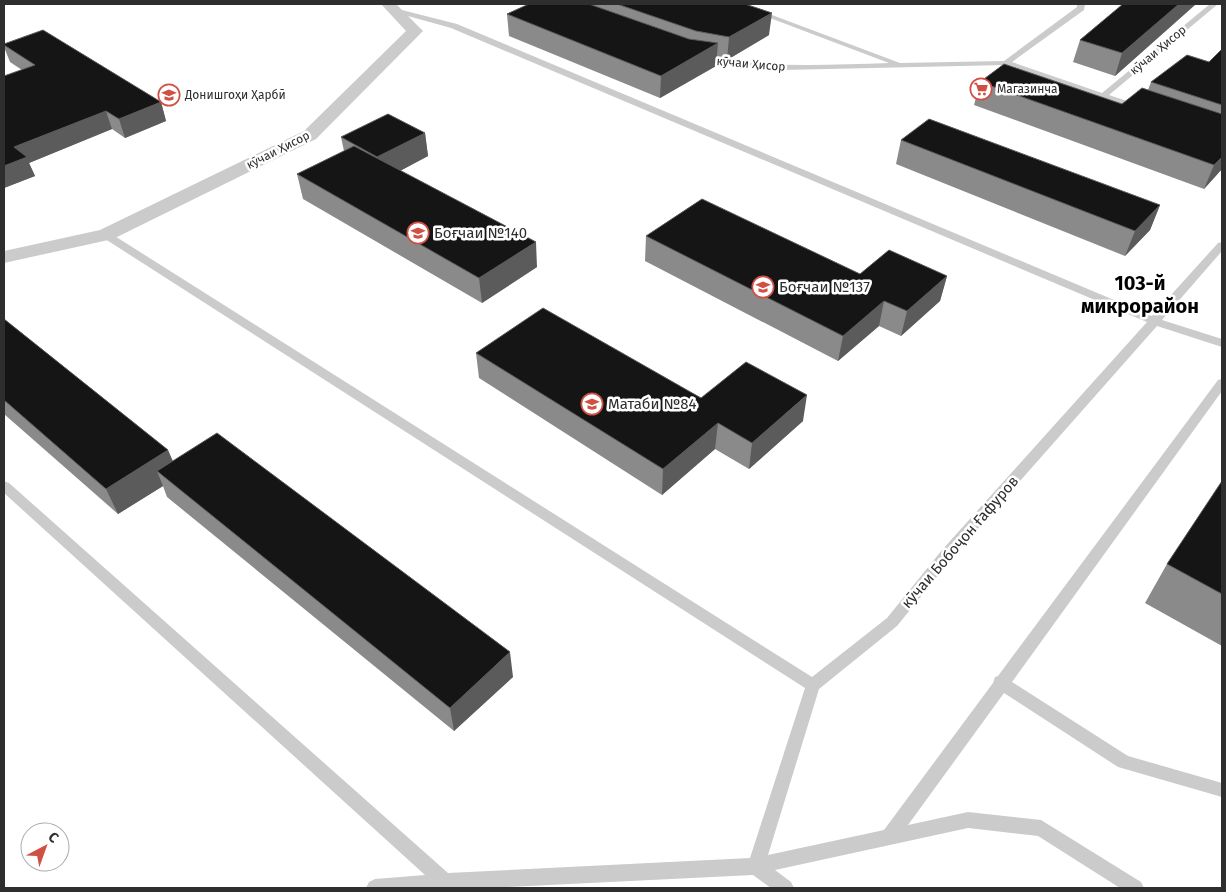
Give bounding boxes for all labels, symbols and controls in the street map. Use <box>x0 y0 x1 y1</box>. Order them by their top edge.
street label: кӯчаи Ҳисор <box>1127 22 1189 78</box>
street label: кӯчаи Ҳисор <box>716 54 786 74</box>
supermarket icon: Магазинча <box>969 77 993 101</box>
place label: Магазинча <box>997 82 1058 96</box>
school or university icon: Донишгоҳи Ҳарбӣ <box>157 83 181 107</box>
place label: Донишгоҳи Ҳарбӣ <box>184 88 286 102</box>
street label: кӯчаи Ҳисор <box>244 128 312 172</box>
school or university icon: Боғчаи №140 <box>406 221 430 245</box>
place label: Боғчаи №140 <box>434 224 527 242</box>
district label: 103-й микрорайон <box>1081 271 1199 318</box>
school or university icon: Боғчаи №137 <box>751 275 775 299</box>
place label: Боғчаи №137 <box>779 278 870 296</box>
school or university icon: Матаби №84 <box>580 392 604 416</box>
place label: Матаби №84 <box>608 395 697 413</box>
street label: кӯчаи Бобоҷон Ғафуров <box>898 472 1022 612</box>
north arrow <box>20 822 70 872</box>
text: С <box>45 829 62 847</box>

